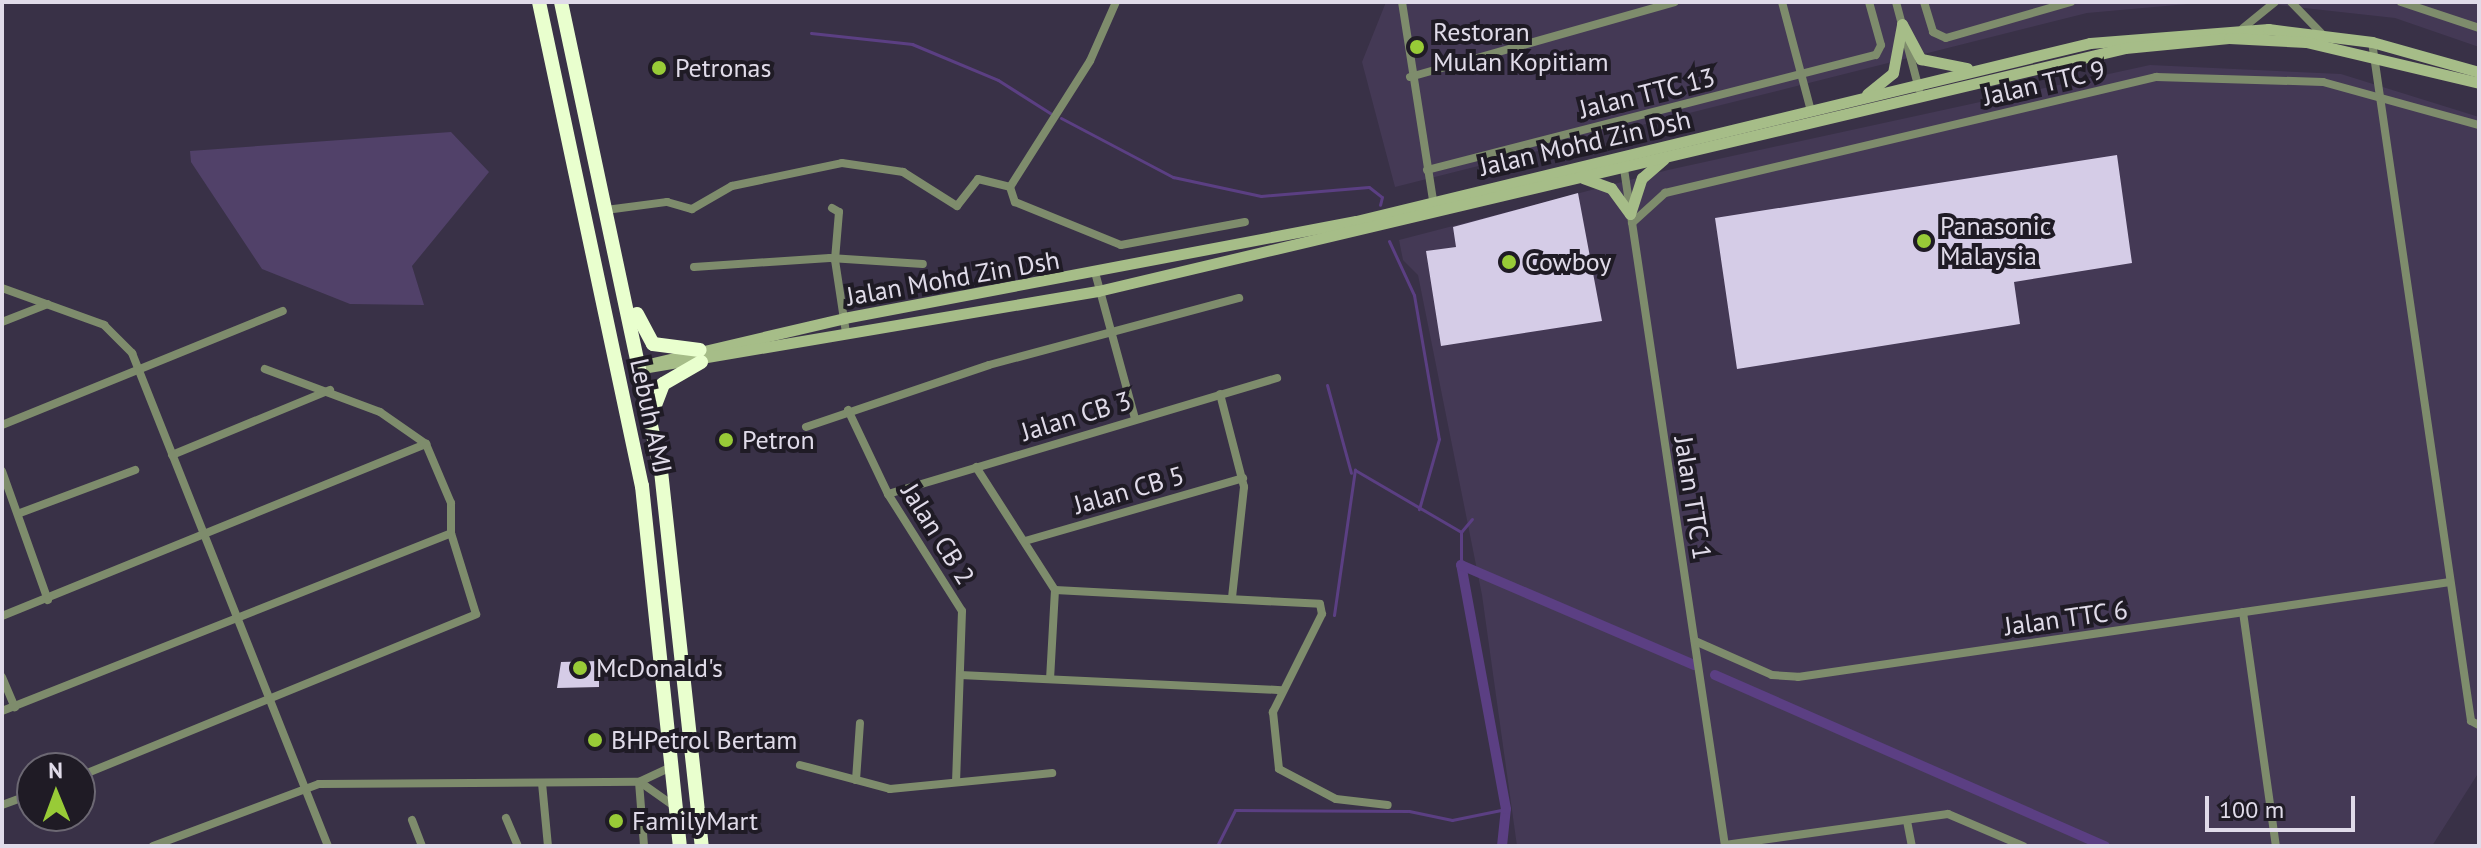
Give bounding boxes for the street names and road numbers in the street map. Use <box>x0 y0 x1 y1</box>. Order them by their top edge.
street label: Jalan TTC 9 <box>1979 54 2109 112</box>
street label: Jalan TTC 13 <box>1575 61 1719 125</box>
street label: Jalan Mohd Zin Dsh <box>1476 103 1694 183</box>
street label: Jalan Mohd Zin Dsh <box>844 244 1062 312</box>
street label: Lebuh AMJ <box>624 355 678 477</box>
street label: Jalan CB 3 <box>1017 385 1135 447</box>
street label: Jalan TTC 1 <box>1668 433 1718 563</box>
street label: Jalan CB 5 <box>1070 459 1188 521</box>
street label: Jalan CB 2 <box>895 478 981 590</box>
street label: Jalan TTC 6 <box>2001 594 2131 642</box>

